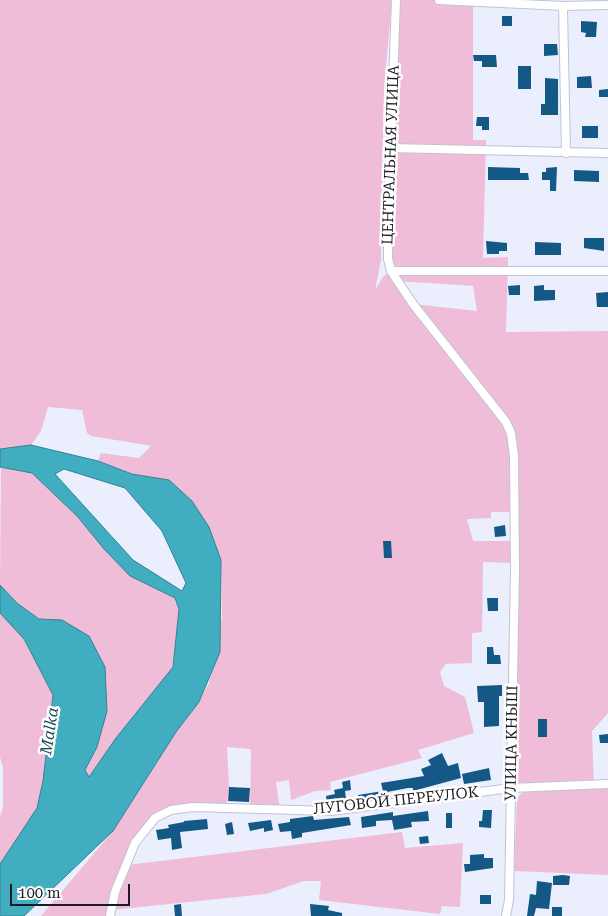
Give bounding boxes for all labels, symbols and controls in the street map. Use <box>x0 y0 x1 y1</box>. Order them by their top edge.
street label: ЦЕНТРАЛЬНАЯ УЛИЦА <box>379 65 403 245</box>
street label: УЛИЦА КНЫШ <box>502 685 522 801</box>
water label: Malka <box>37 706 63 756</box>
street label: ЛУГОВОЙ ПЕРЕУЛОК <box>312 783 480 819</box>
scale bar <box>12 874 132 906</box>
text: 100 m <box>18 884 61 902</box>

